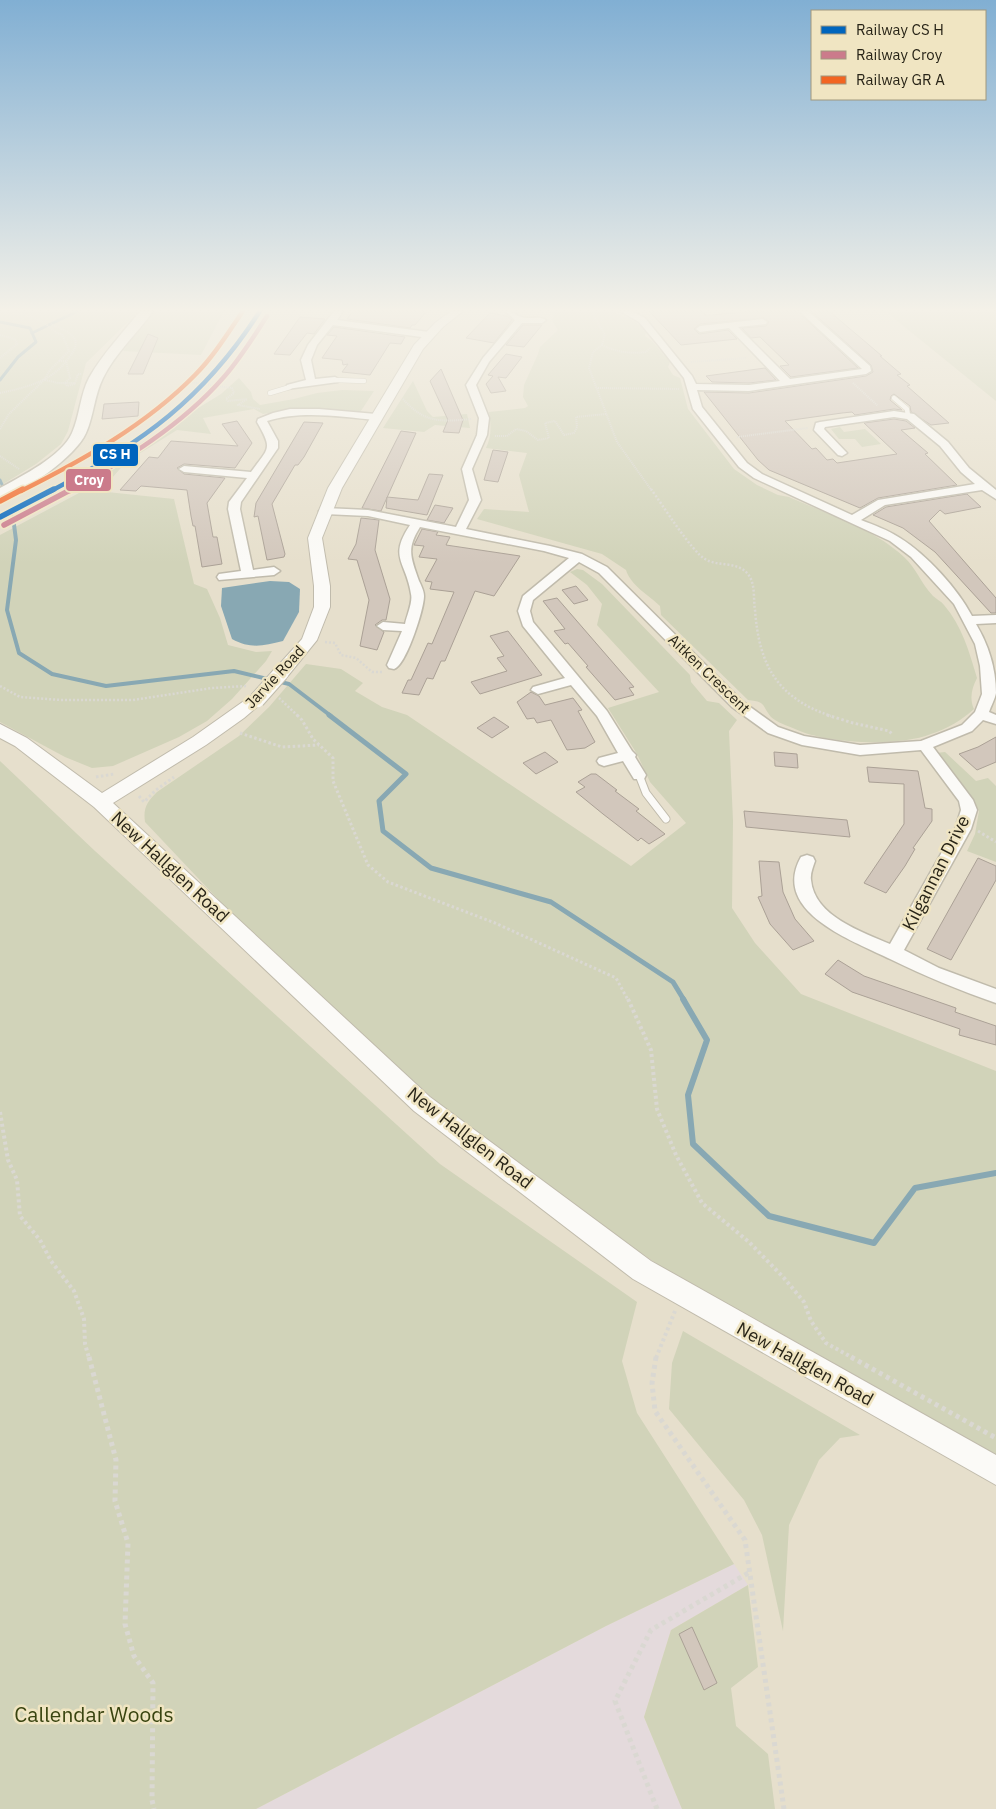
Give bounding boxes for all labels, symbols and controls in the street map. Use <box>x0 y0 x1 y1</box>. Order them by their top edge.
legend <box>811 10 986 100</box>
text: Railway CS H <box>856 20 944 39</box>
text: Railway Croy <box>856 45 943 64</box>
text: Railway GR A <box>856 70 945 89</box>
line badge: CS H <box>92 443 139 467</box>
text: CS H <box>99 445 131 463</box>
line badge: Croy <box>65 468 112 492</box>
text: Croy <box>74 471 104 489</box>
street label: Aitken Crescent <box>664 630 754 717</box>
street label: Jarvie Road <box>241 641 308 712</box>
street label: New Hallglen Road <box>107 806 234 927</box>
street label: Kilgannan Drive <box>897 811 974 934</box>
street label: New Hallglen Road <box>403 1082 538 1194</box>
street label: New Hallglen Road <box>733 1316 878 1411</box>
park label: Callendar Woods <box>14 1700 174 1728</box>

